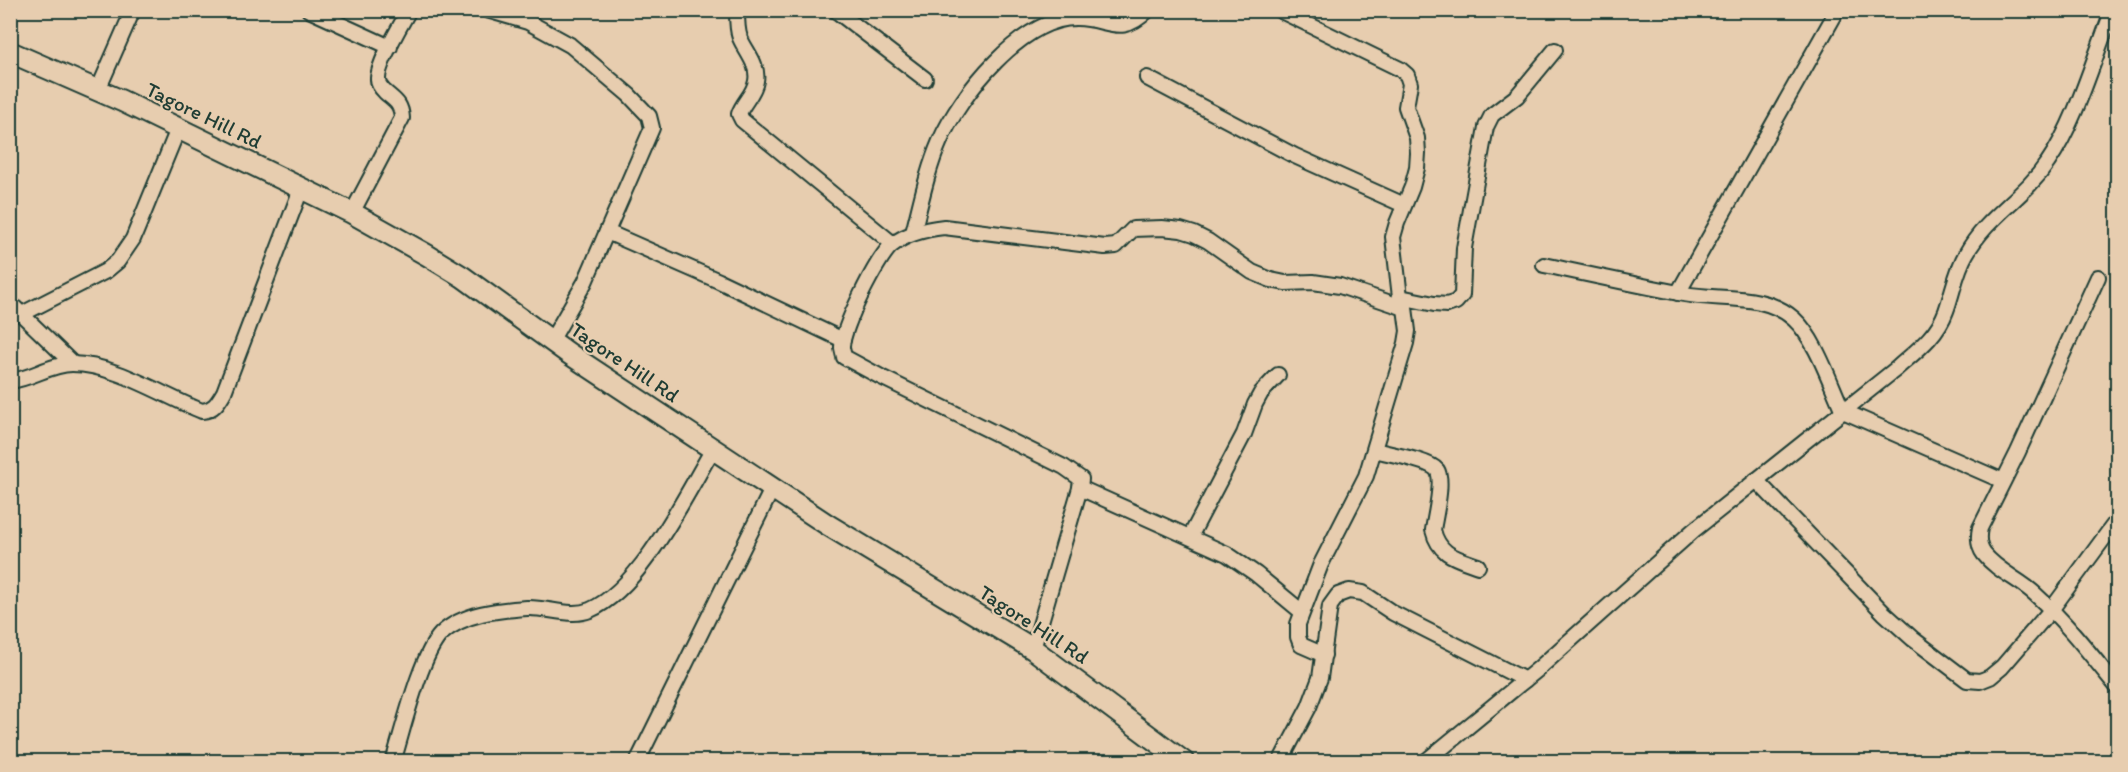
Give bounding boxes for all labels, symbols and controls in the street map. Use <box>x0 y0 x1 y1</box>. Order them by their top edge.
street label: Tagore Hill Rd <box>142 76 266 154</box>
street label: Tagore Hill Rd <box>566 317 684 407</box>
street label: Tagore Hill Rd <box>975 579 1093 669</box>

